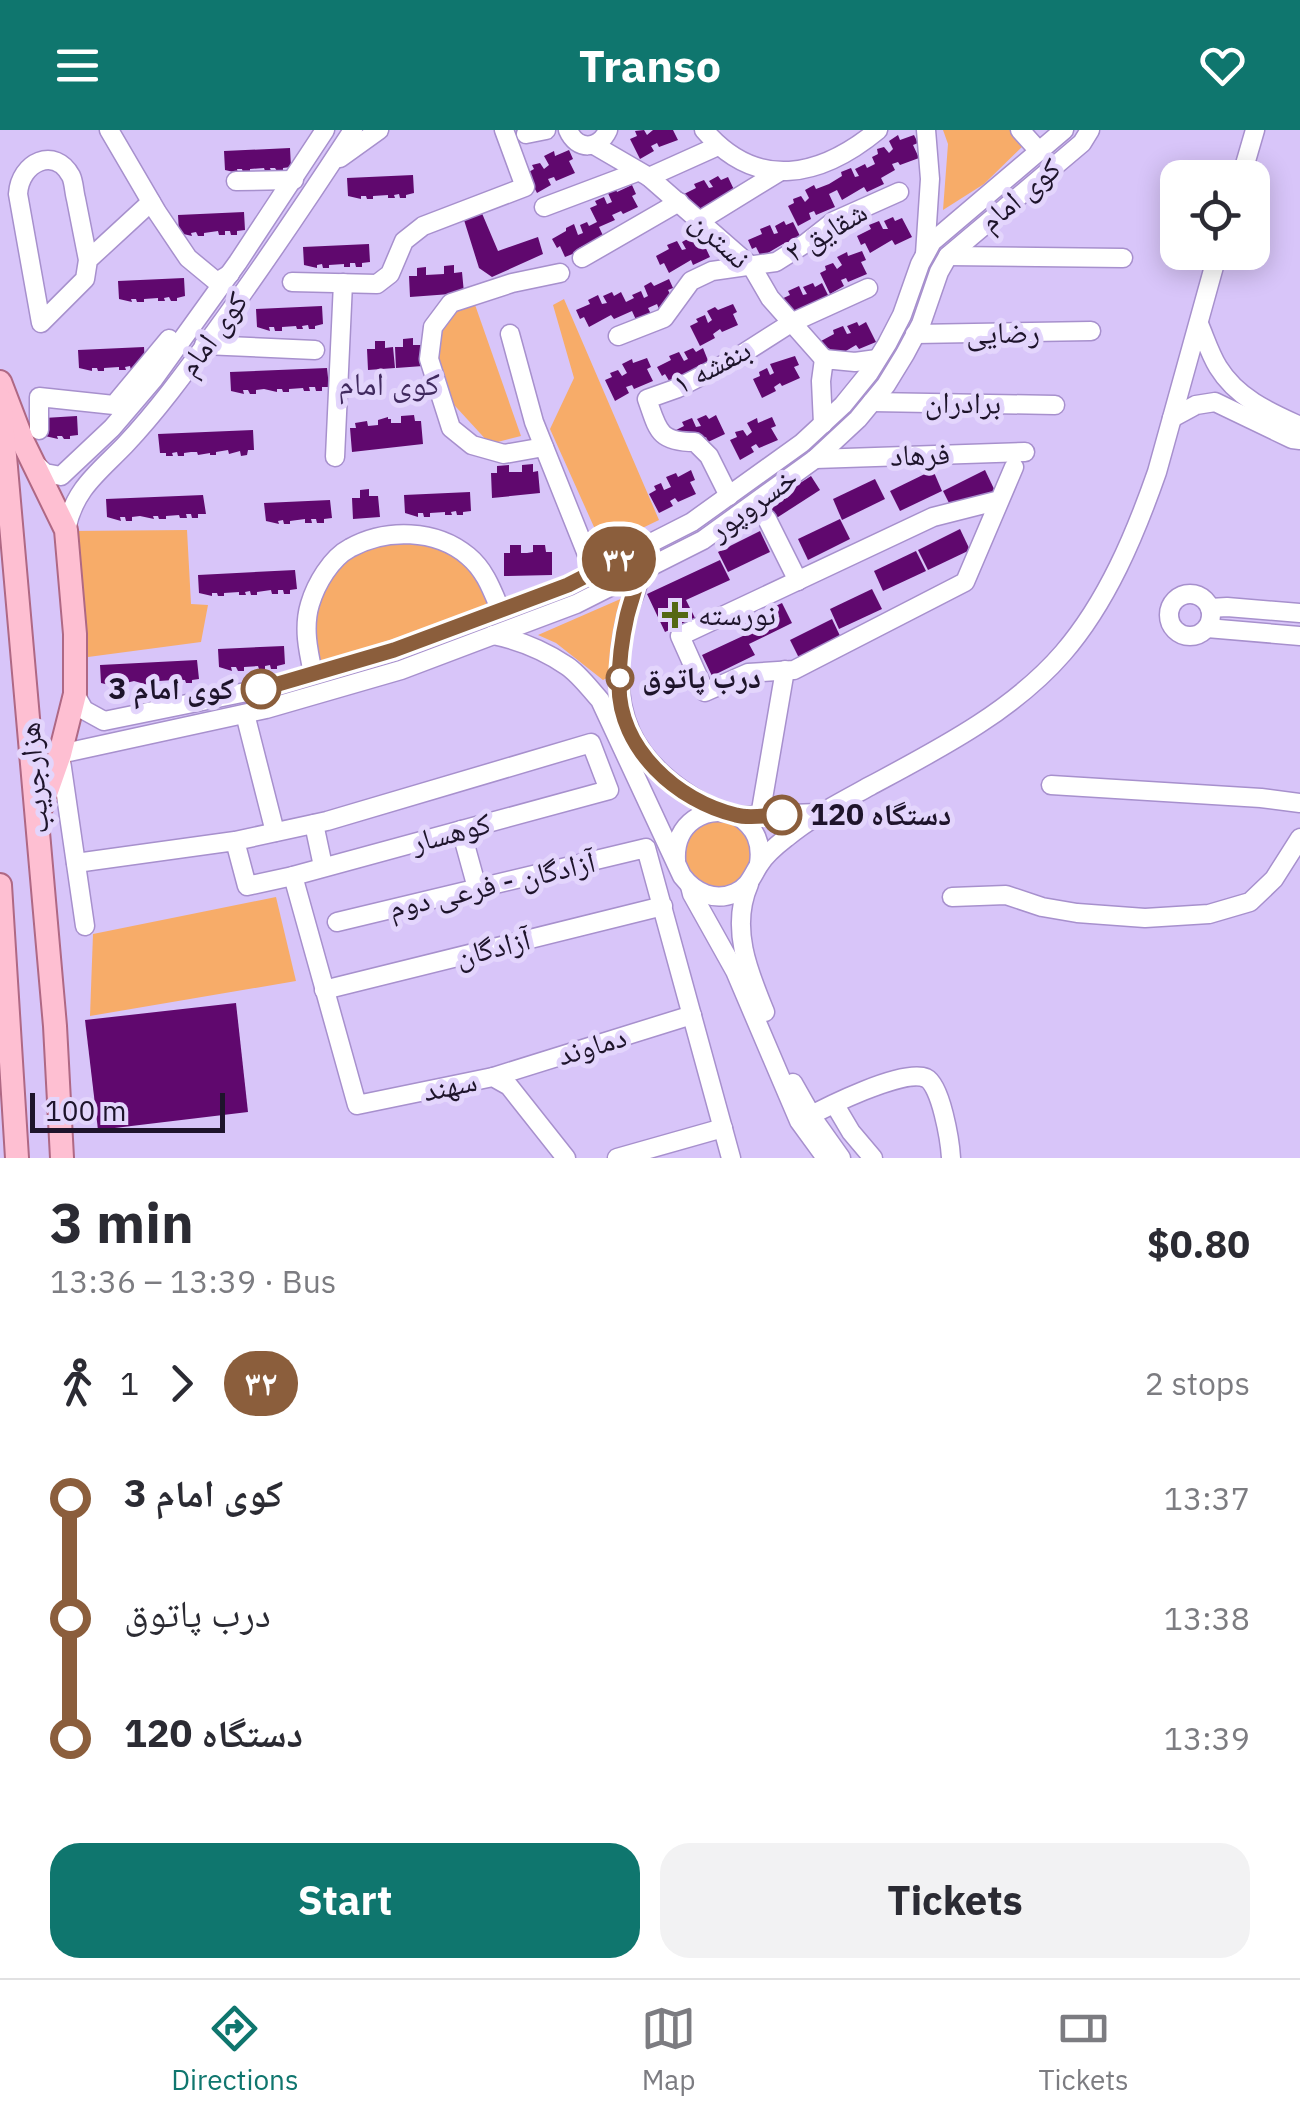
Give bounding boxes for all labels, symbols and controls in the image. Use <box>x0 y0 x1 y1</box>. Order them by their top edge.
text: Transo <box>579 36 721 94</box>
icon: menu <box>50 38 105 93</box>
icon: heart <box>1195 38 1250 93</box>
street label: کوی امام <box>970 148 1069 240</box>
map controls <box>1160 160 1270 270</box>
button: locate <box>1160 160 1270 270</box>
street label: شقایق ۲ <box>777 191 873 270</box>
street label: نسترن <box>683 201 759 277</box>
street label: کوی امام <box>168 283 256 384</box>
street label: رضایی <box>966 311 1040 352</box>
street label: بنفشه ۱ <box>666 329 757 402</box>
district label: کوی امام <box>338 362 440 405</box>
street label: برادران <box>925 381 1001 422</box>
street label: فرهاد <box>889 433 951 474</box>
street label: خسروپور <box>699 457 805 549</box>
line badge: ۳۲ <box>574 526 664 592</box>
text: ۳۲ <box>602 536 636 582</box>
place label: نورسته <box>698 594 776 633</box>
marker: نورسته <box>662 602 688 628</box>
place label: درب پاتوق <box>642 657 761 696</box>
marker: درب پاتوق <box>607 665 633 691</box>
place label: کوی امام 3 <box>108 668 234 710</box>
marker: کوی امام 3 <box>242 670 280 708</box>
street label: هزارجریب <box>8 721 57 836</box>
place label: 120 دستگاه <box>810 794 951 833</box>
marker: 120 دستگاه <box>763 796 801 834</box>
street label: کوهسار <box>406 802 495 861</box>
street label: آزادگان - فرعی دوم <box>385 841 600 927</box>
street label: آزادگان <box>451 918 536 975</box>
street label: دماوند <box>552 1016 631 1073</box>
street label: سهند <box>419 1060 480 1109</box>
scale bar <box>30 1088 225 1133</box>
text: 100 m <box>45 1092 126 1129</box>
text: 3 min <box>50 1187 194 1258</box>
text: $0.80 <box>1147 1219 1250 1268</box>
text: 13:36 – 13:39 · Bus <box>50 1260 336 1302</box>
icon: walk <box>50 1356 105 1411</box>
icon: forward <box>154 1356 209 1411</box>
text: ۳۲ <box>244 1360 278 1406</box>
text: 1 <box>120 1362 139 1404</box>
text: 2 stops <box>1145 1362 1250 1404</box>
text: کوی امام 3 <box>124 1468 283 1517</box>
text: 13:37 <box>1164 1477 1250 1519</box>
text: درب پاتوق <box>124 1588 271 1637</box>
text: 13:38 <box>1164 1597 1250 1639</box>
text: 120 دستگاه <box>124 1708 303 1757</box>
text: 13:39 <box>1164 1717 1250 1759</box>
button: Start <box>50 1843 640 1958</box>
button: Tickets <box>660 1843 1250 1958</box>
tab: Directions <box>171 2001 299 2098</box>
tab: Map <box>641 2001 696 2098</box>
tab: Tickets <box>1039 2001 1129 2098</box>

